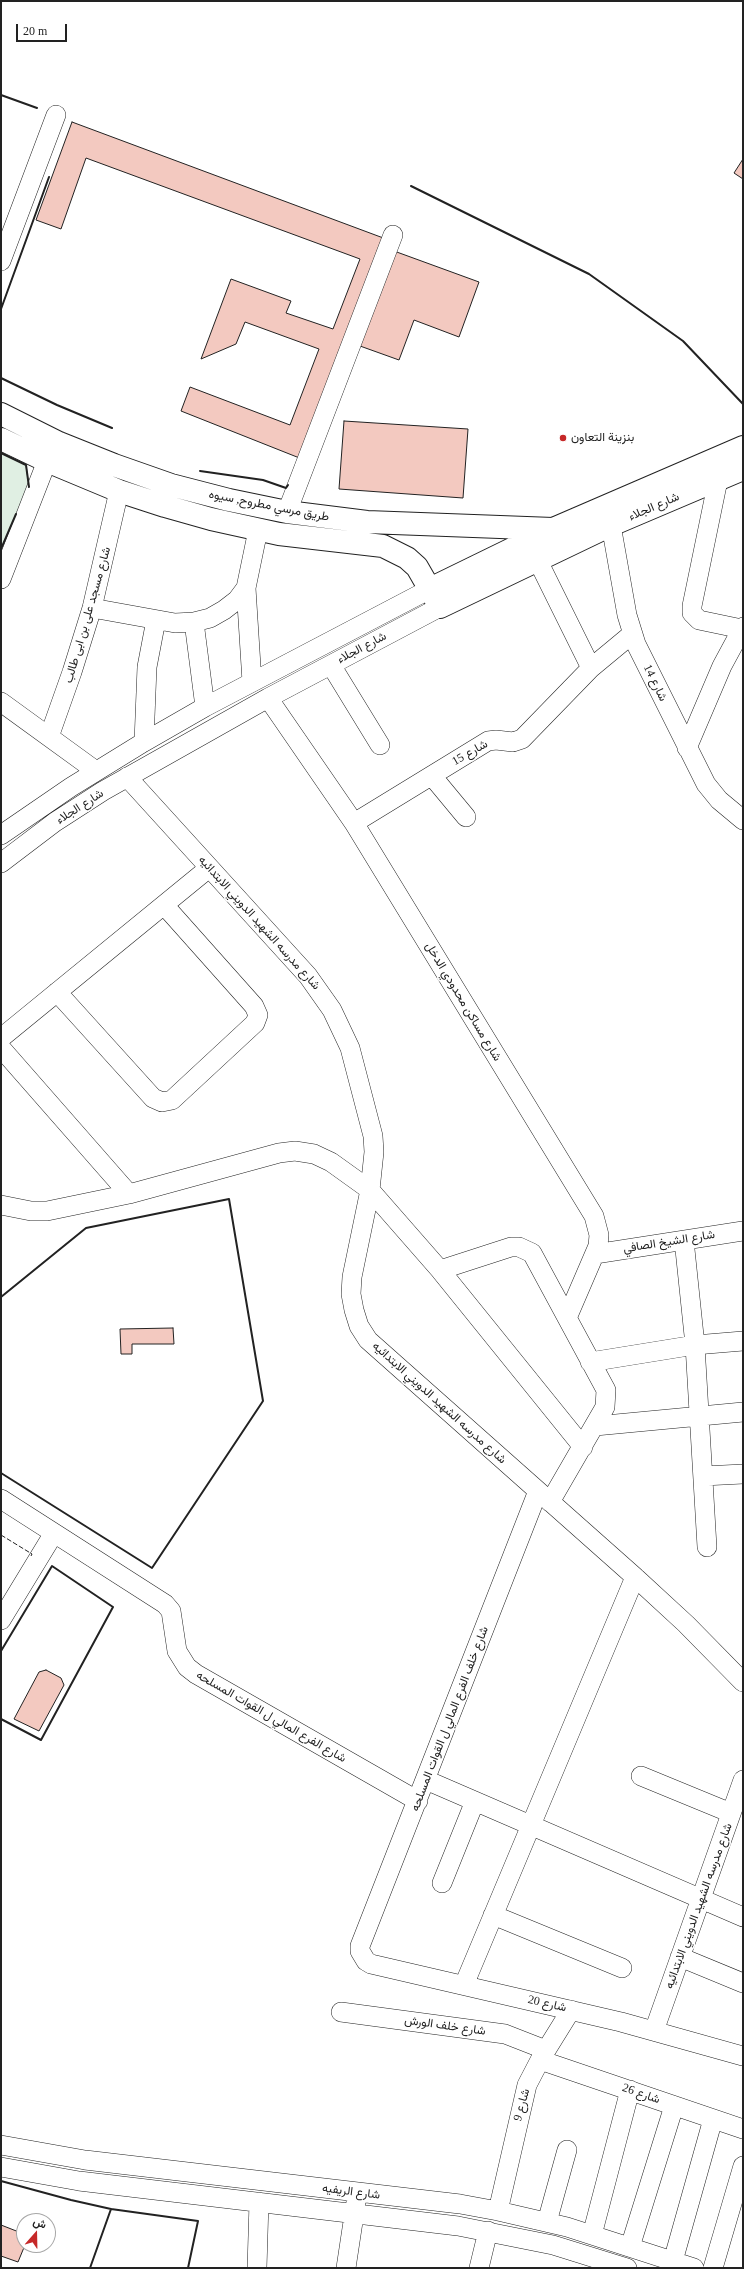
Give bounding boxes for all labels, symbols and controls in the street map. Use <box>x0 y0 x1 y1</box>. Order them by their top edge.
scale bar <box>18 16 69 42</box>
text: 20 m <box>23 24 47 38</box>
place label: بنزينة التعاون <box>571 431 634 445</box>
marker: بنزينة التعاون <box>558 433 568 443</box>
street label: طريق مرسي مطروح, سيوه <box>208 487 330 525</box>
street label: شارع الجلاء <box>626 490 682 524</box>
street label: شارع مسجد على بن ابى طالب <box>62 545 114 685</box>
street label: شارع الجلاء <box>335 629 389 667</box>
street label: شارع 14 <box>640 662 670 704</box>
street label: شارع 15 <box>449 737 491 769</box>
street label: شارع الجلاء <box>54 786 106 828</box>
street label: شارع مدرسه الشهيد الدويني الابتدائيه <box>195 853 323 993</box>
street label: شارع مساكن محدودي الدخل <box>422 940 504 1064</box>
street label: شارع الشيخ الصافي <box>622 1228 716 1256</box>
street label: شارع مدرسه الشهيد الدويني الابتدائيه <box>369 1339 509 1467</box>
street label: شارع خلف الفرع المالي ل القوات المسلحه <box>408 1625 492 1813</box>
street label: شارع الفرع المالي ل القوات المسلحه <box>193 1668 349 1766</box>
street label: شارع مدرسه الشهيد الدويني الابتدائيه <box>662 1821 736 1991</box>
street label: شارع 20 <box>526 1993 568 2015</box>
street label: شارع خلف الورش <box>403 2013 487 2039</box>
street label: شارع 26 <box>620 2081 662 2107</box>
street label: شارع 9 <box>511 2087 533 2123</box>
street label: شارع الريفيه <box>321 2181 381 2203</box>
north arrow <box>16 2213 56 2253</box>
text: ش <box>31 2215 48 2231</box>

